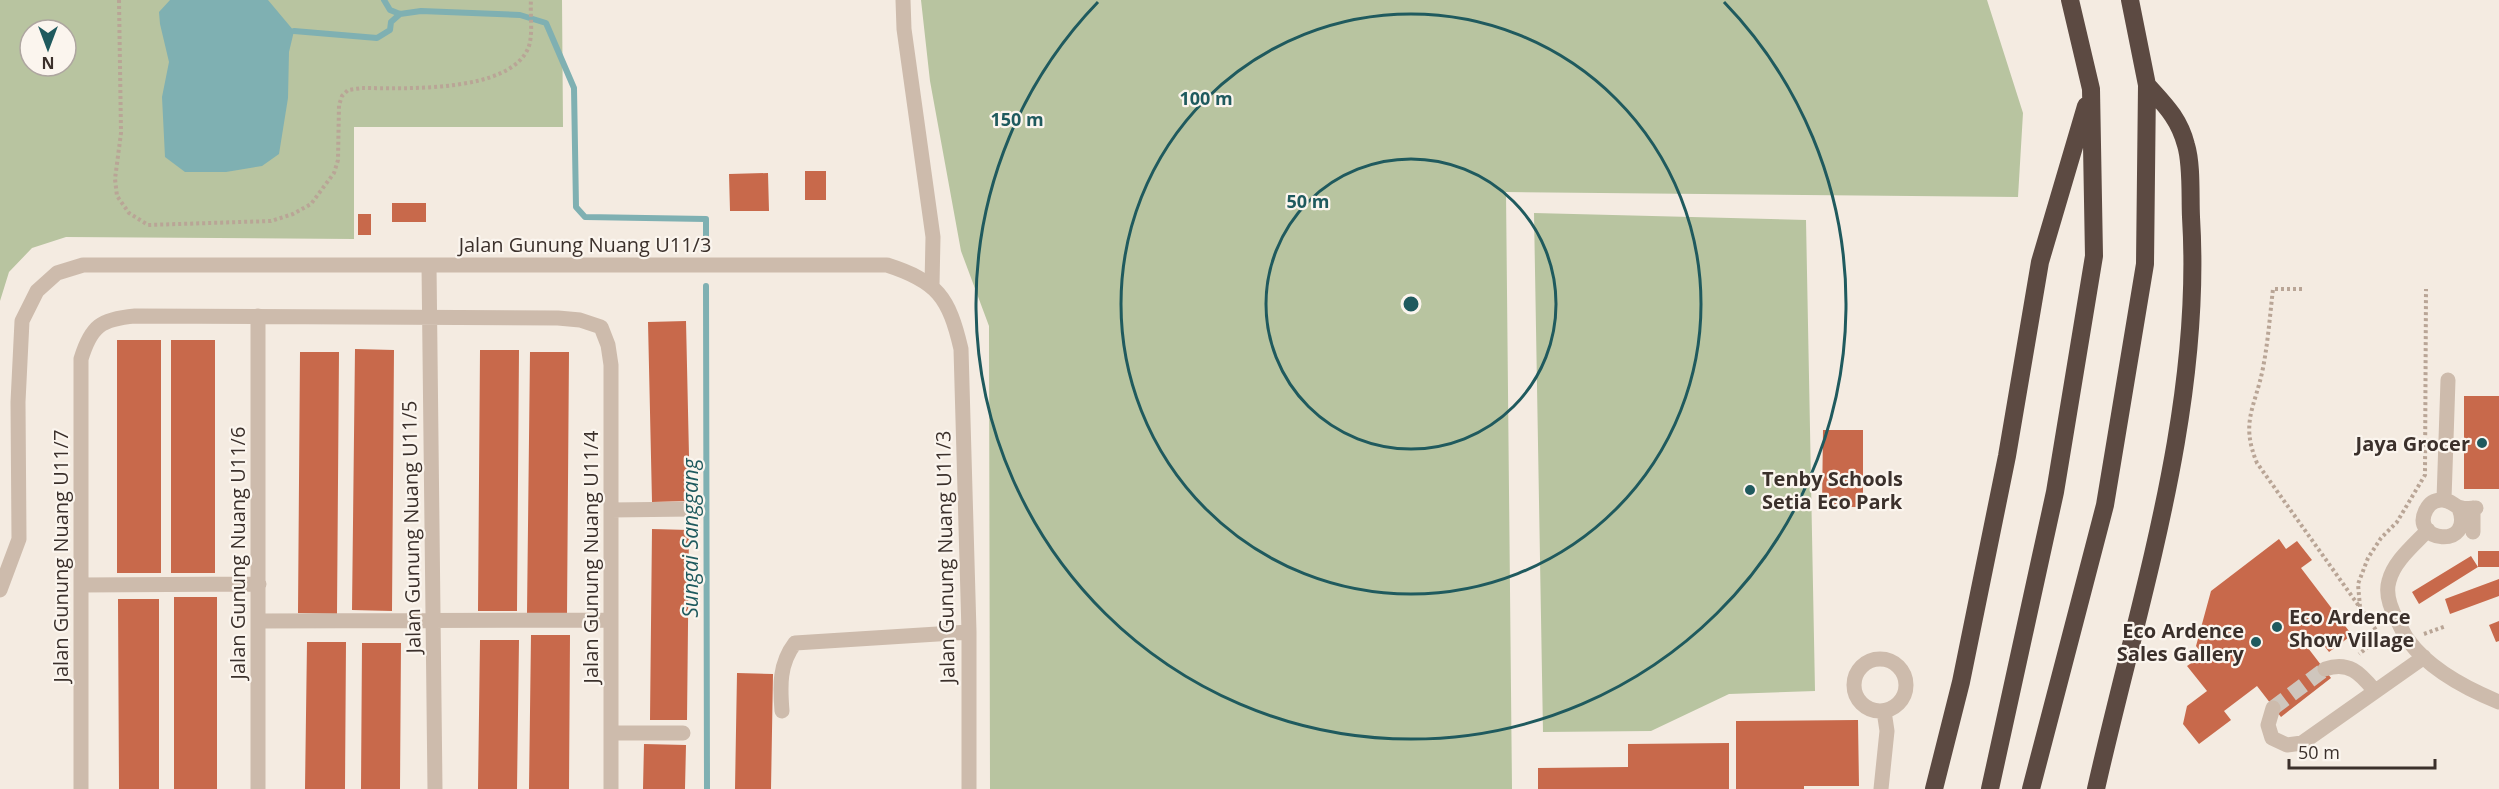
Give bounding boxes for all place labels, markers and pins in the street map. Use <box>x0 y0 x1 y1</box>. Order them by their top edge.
centre of rings <box>1401 294 1421 314</box>
place label: Jaya Grocer <box>2354 430 2470 457</box>
marker: Jaya Grocer <box>2475 436 2489 450</box>
place label: Tenby Schools Setia Eco Park <box>1762 465 1903 515</box>
marker: Tenby Schools Setia Eco Park <box>1743 483 1757 497</box>
place label: Eco Ardence Show Village <box>2289 603 2414 653</box>
place label: Eco Ardence Sales Gallery <box>2117 617 2245 667</box>
marker: Eco Ardence Show Village <box>2270 620 2284 634</box>
marker: Eco Ardence Sales Gallery <box>2249 635 2263 649</box>

